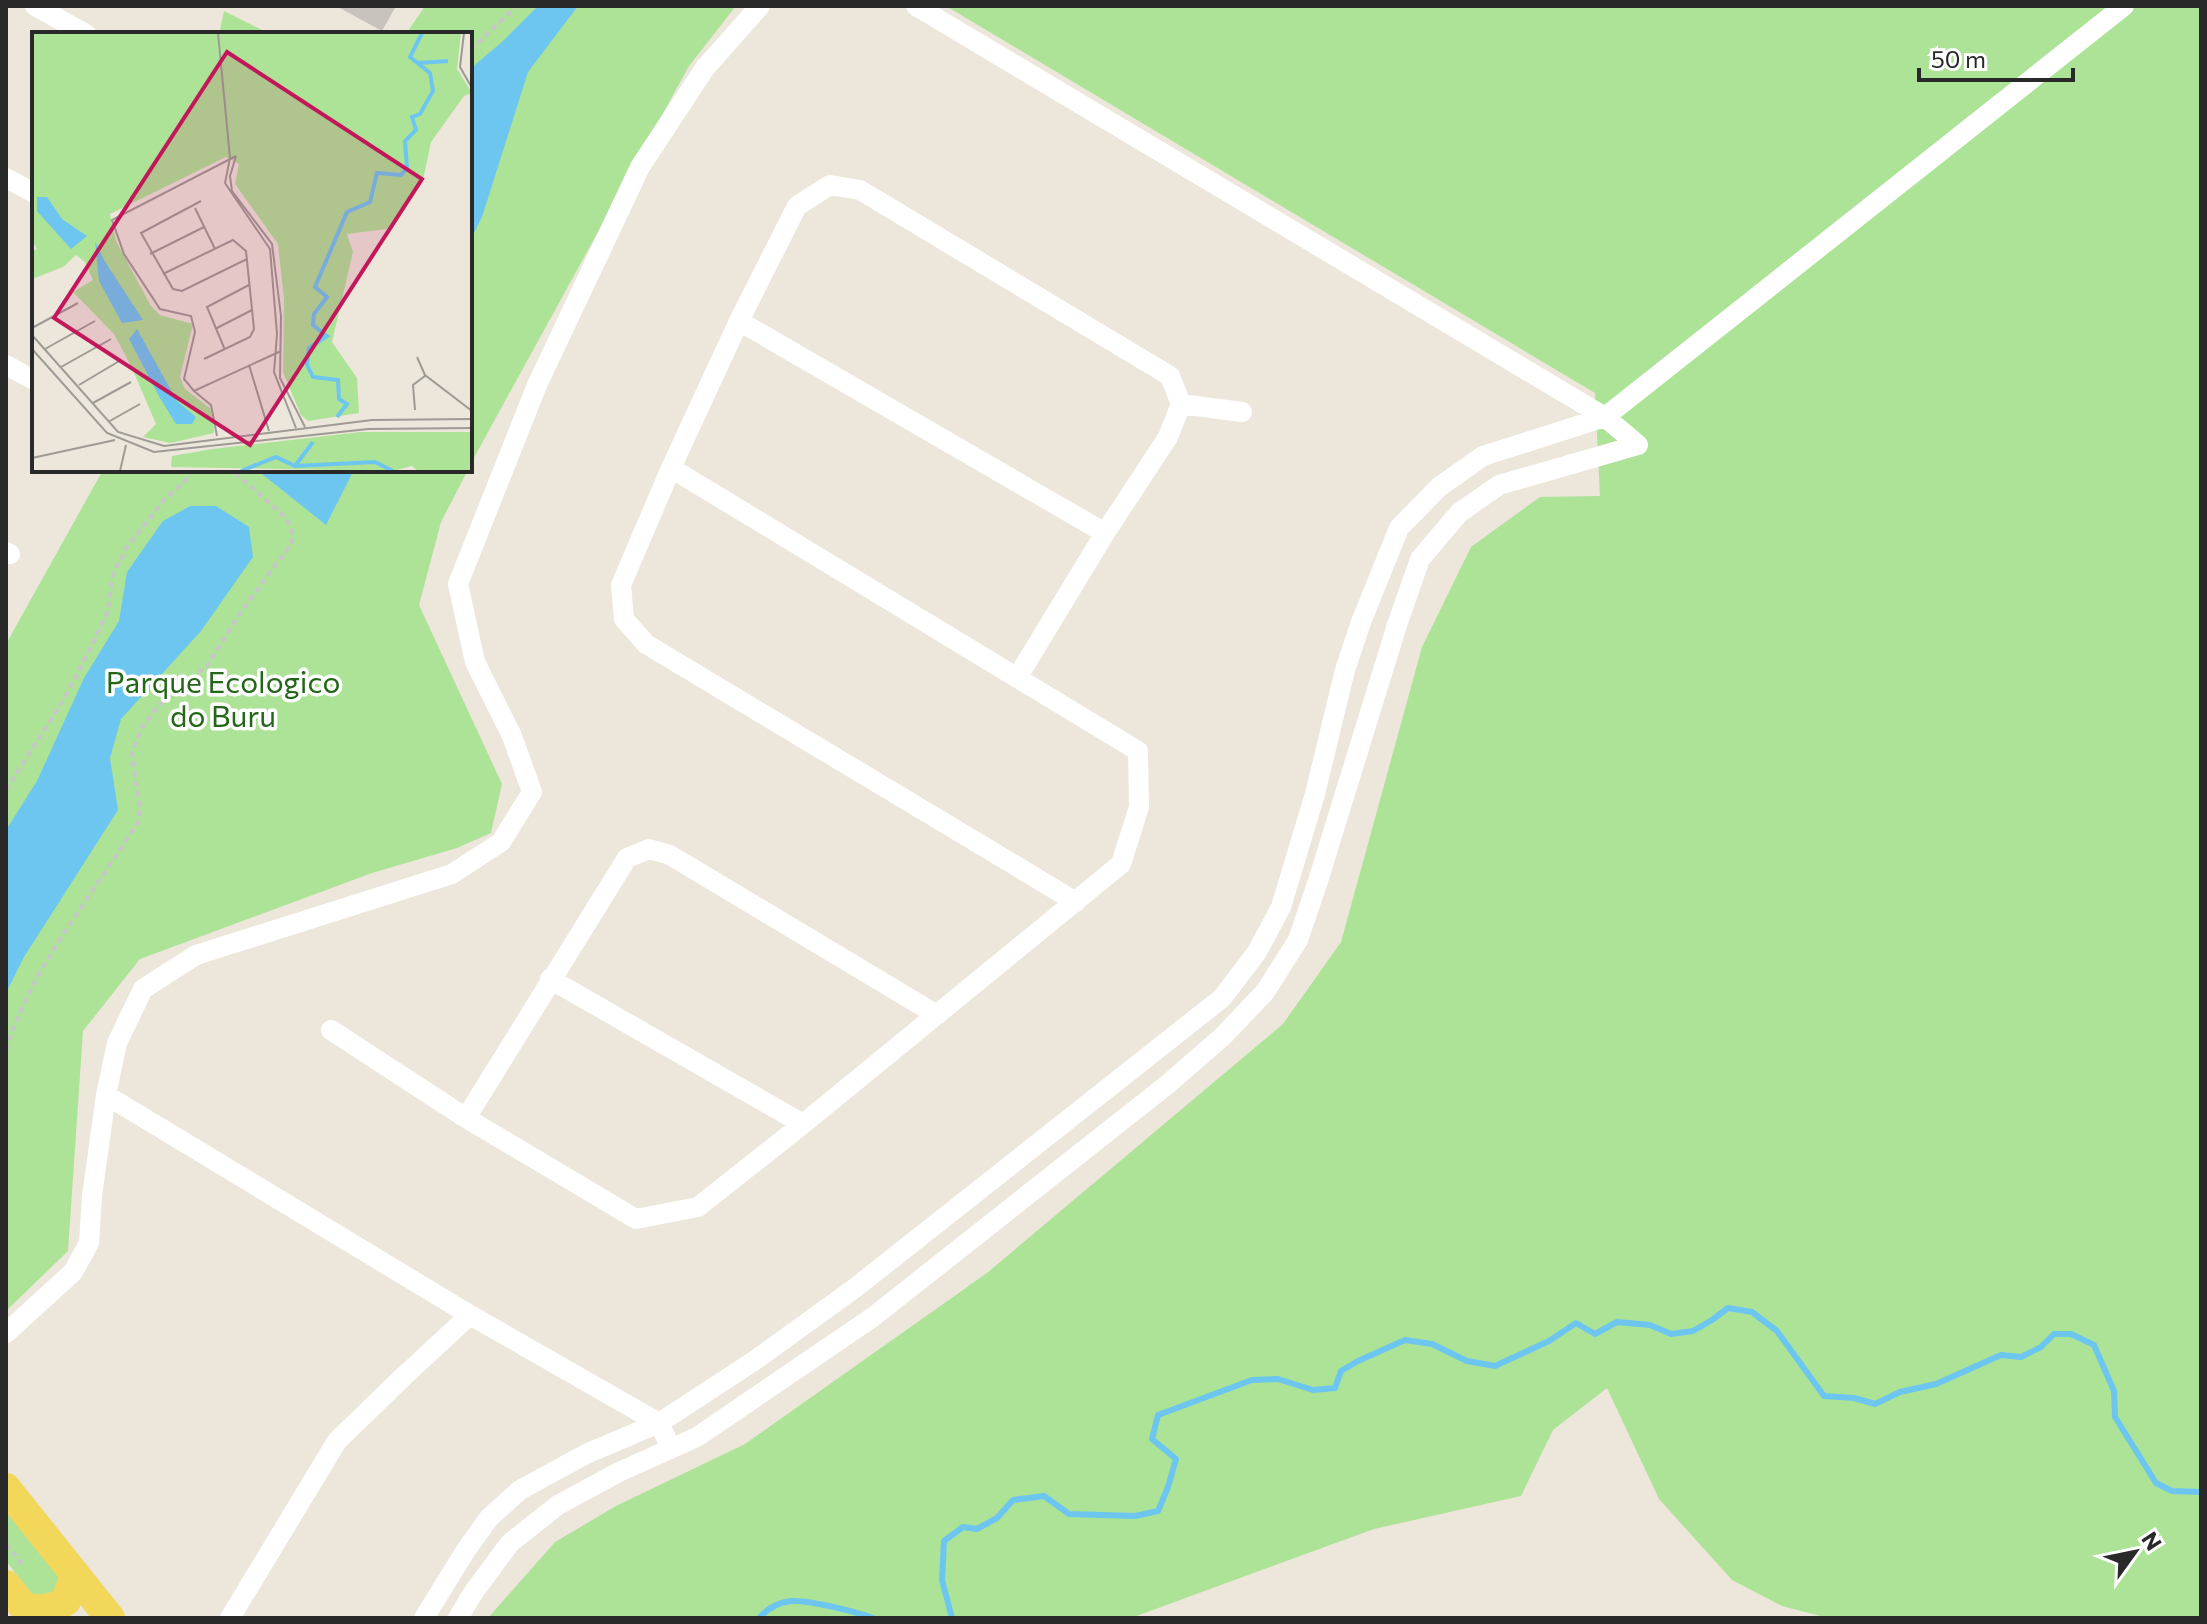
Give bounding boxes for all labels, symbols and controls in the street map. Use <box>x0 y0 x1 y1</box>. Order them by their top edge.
inset map <box>32 32 472 472</box>
scale bar <box>1919 32 2073 82</box>
text: 50 m <box>1931 44 1986 73</box>
park label: Parque Ecologico do Buru <box>106 662 340 733</box>
north arrow <box>2095 1512 2175 1592</box>
text: N <box>2136 1527 2168 1555</box>

